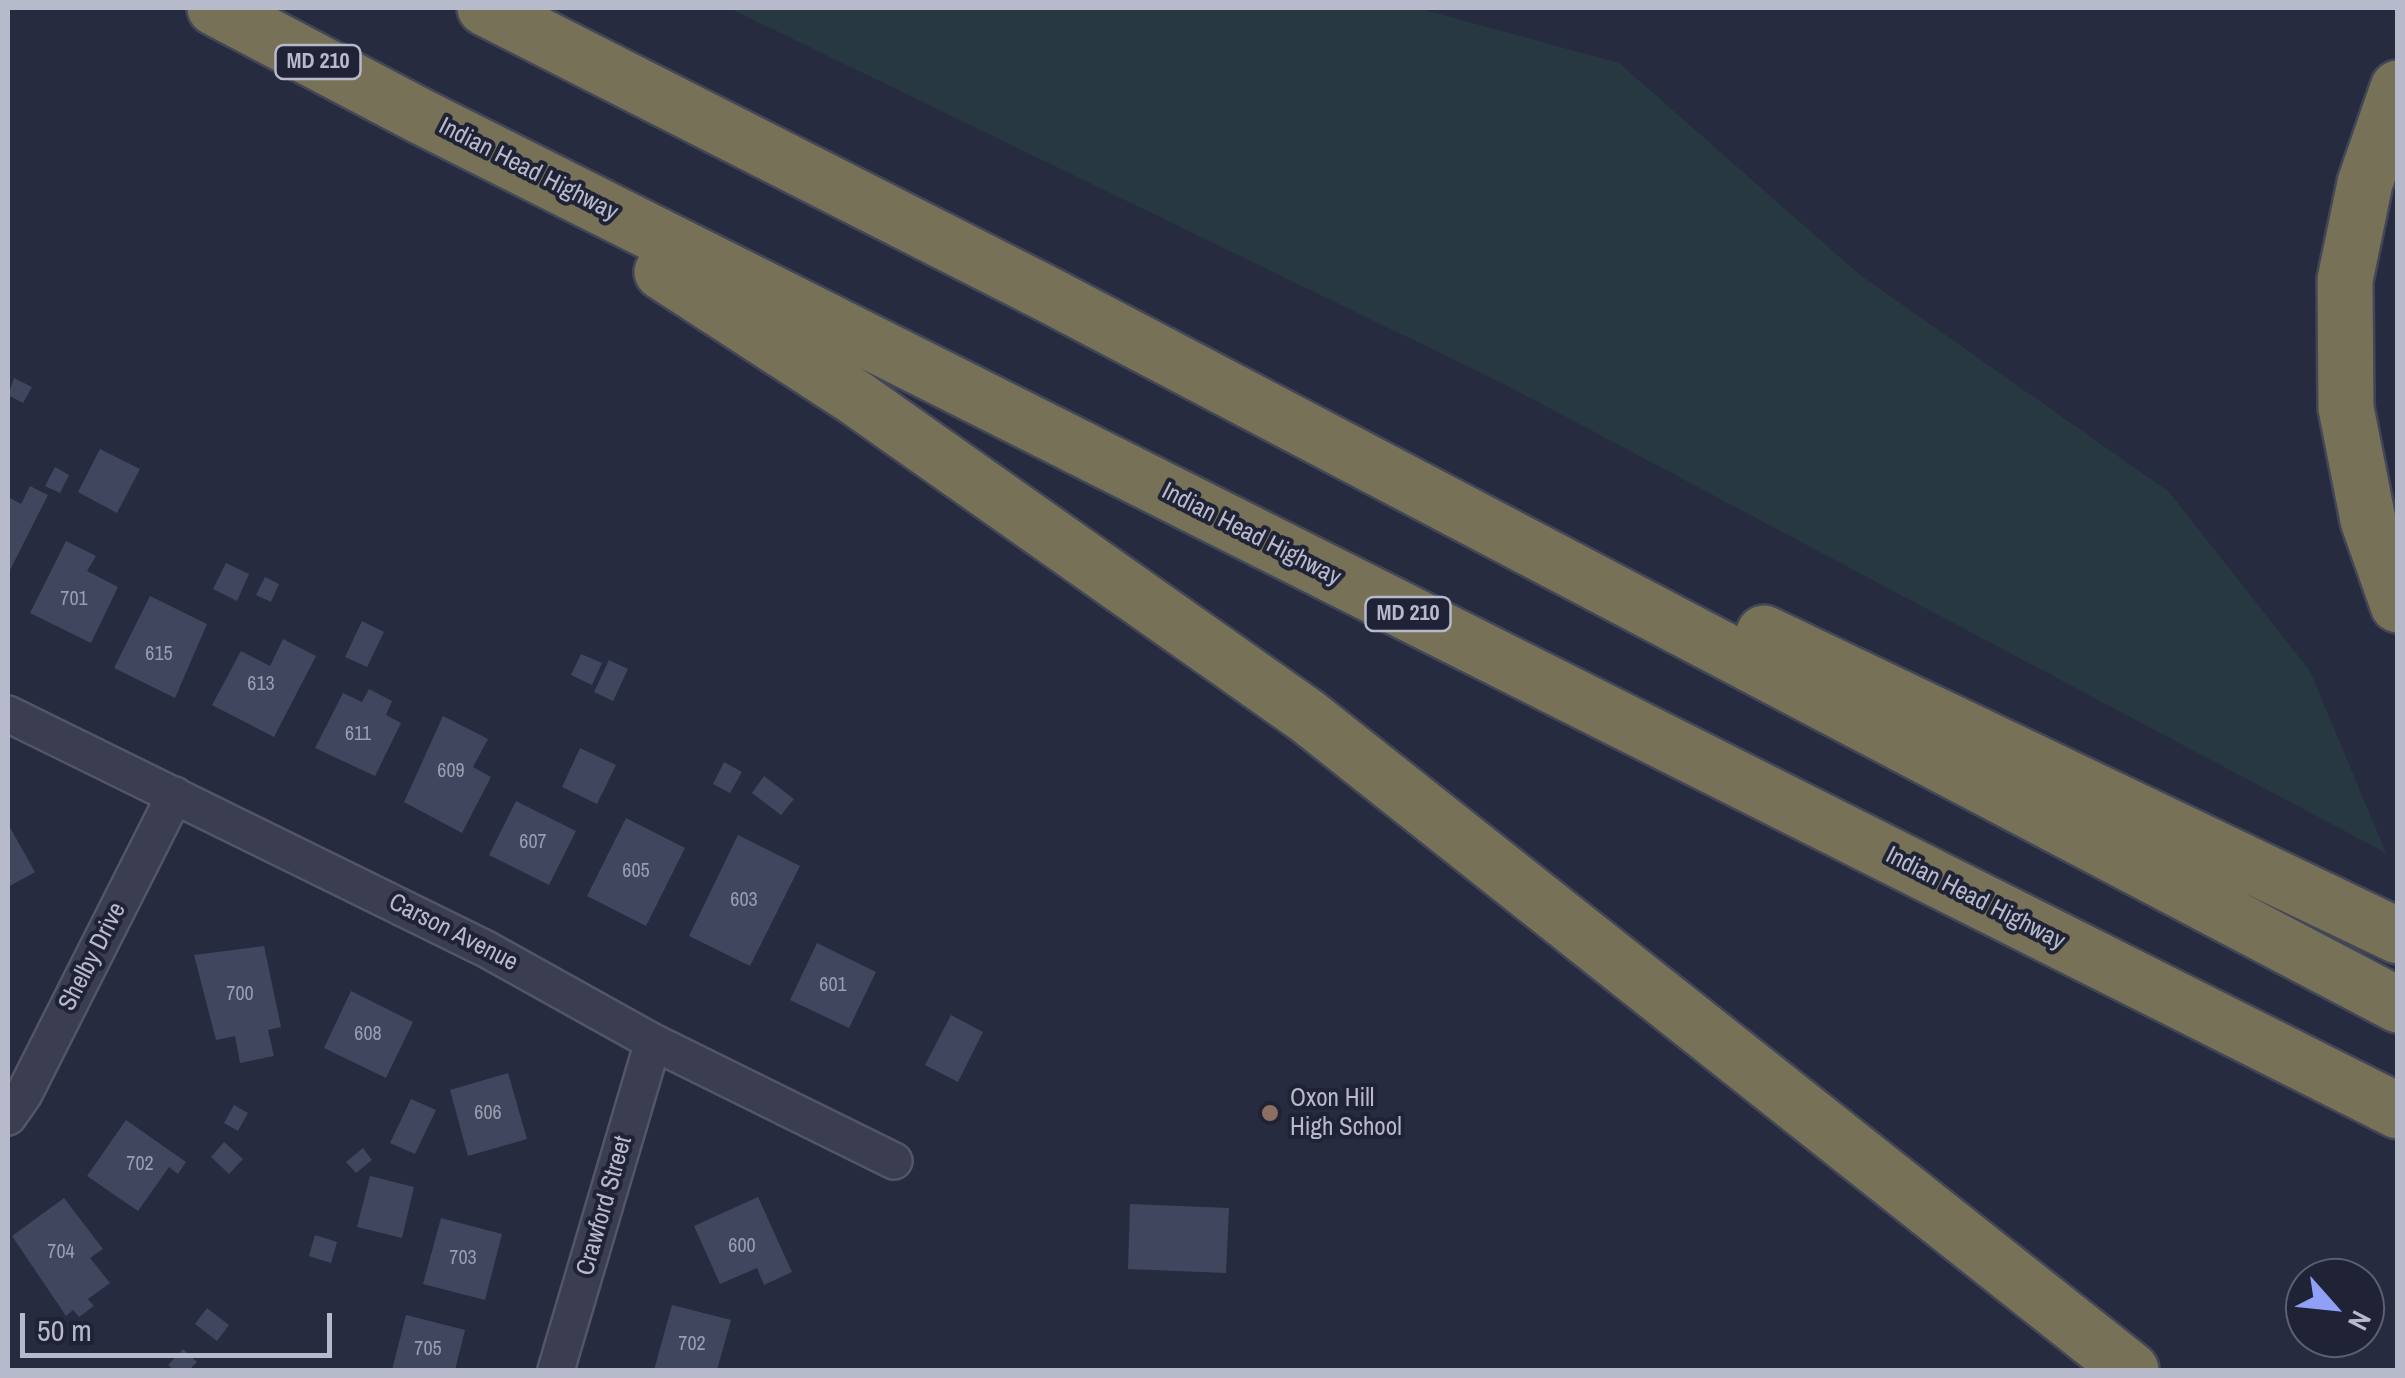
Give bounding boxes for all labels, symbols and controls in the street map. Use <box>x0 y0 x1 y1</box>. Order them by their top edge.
road number: MD 210 <box>276 45 360 79</box>
street label: Indian Head Highway <box>433 112 623 228</box>
street label: Indian Head Highway <box>1156 477 1346 593</box>
house number: 701 <box>60 588 88 612</box>
road number: MD 210 <box>1366 597 1450 631</box>
house number: 615 <box>145 643 173 667</box>
house number: 613 <box>247 673 275 697</box>
house number: 611 <box>345 723 371 747</box>
house number: 609 <box>437 760 465 784</box>
house number: 607 <box>519 831 547 855</box>
street label: Indian Head Highway <box>1880 841 2070 957</box>
house number: 605 <box>622 860 650 884</box>
street label: Carson Avenue <box>383 888 523 978</box>
house number: 603 <box>730 889 758 913</box>
street label: Shelby Drive <box>53 898 133 1016</box>
house number: 601 <box>819 974 847 998</box>
house number: 700 <box>226 983 254 1007</box>
house number: 608 <box>354 1023 382 1047</box>
place label: Oxon Hill High School <box>1290 1084 1402 1143</box>
house number: 606 <box>474 1102 502 1126</box>
marker: Oxon Hill High School <box>1259 1102 1281 1124</box>
street label: Crawford Street <box>571 1133 639 1279</box>
house number: 702 <box>126 1153 154 1177</box>
house number: 600 <box>728 1235 756 1259</box>
house number: 704 <box>47 1241 75 1265</box>
house number: 703 <box>449 1247 477 1271</box>
north arrow <box>2285 1258 2385 1358</box>
scale bar <box>25 1293 338 1355</box>
text: N <box>2339 1305 2381 1337</box>
text: 50 m <box>37 1310 92 1350</box>
house number: 702 <box>678 1333 706 1357</box>
house number: 705 <box>414 1338 442 1362</box>

